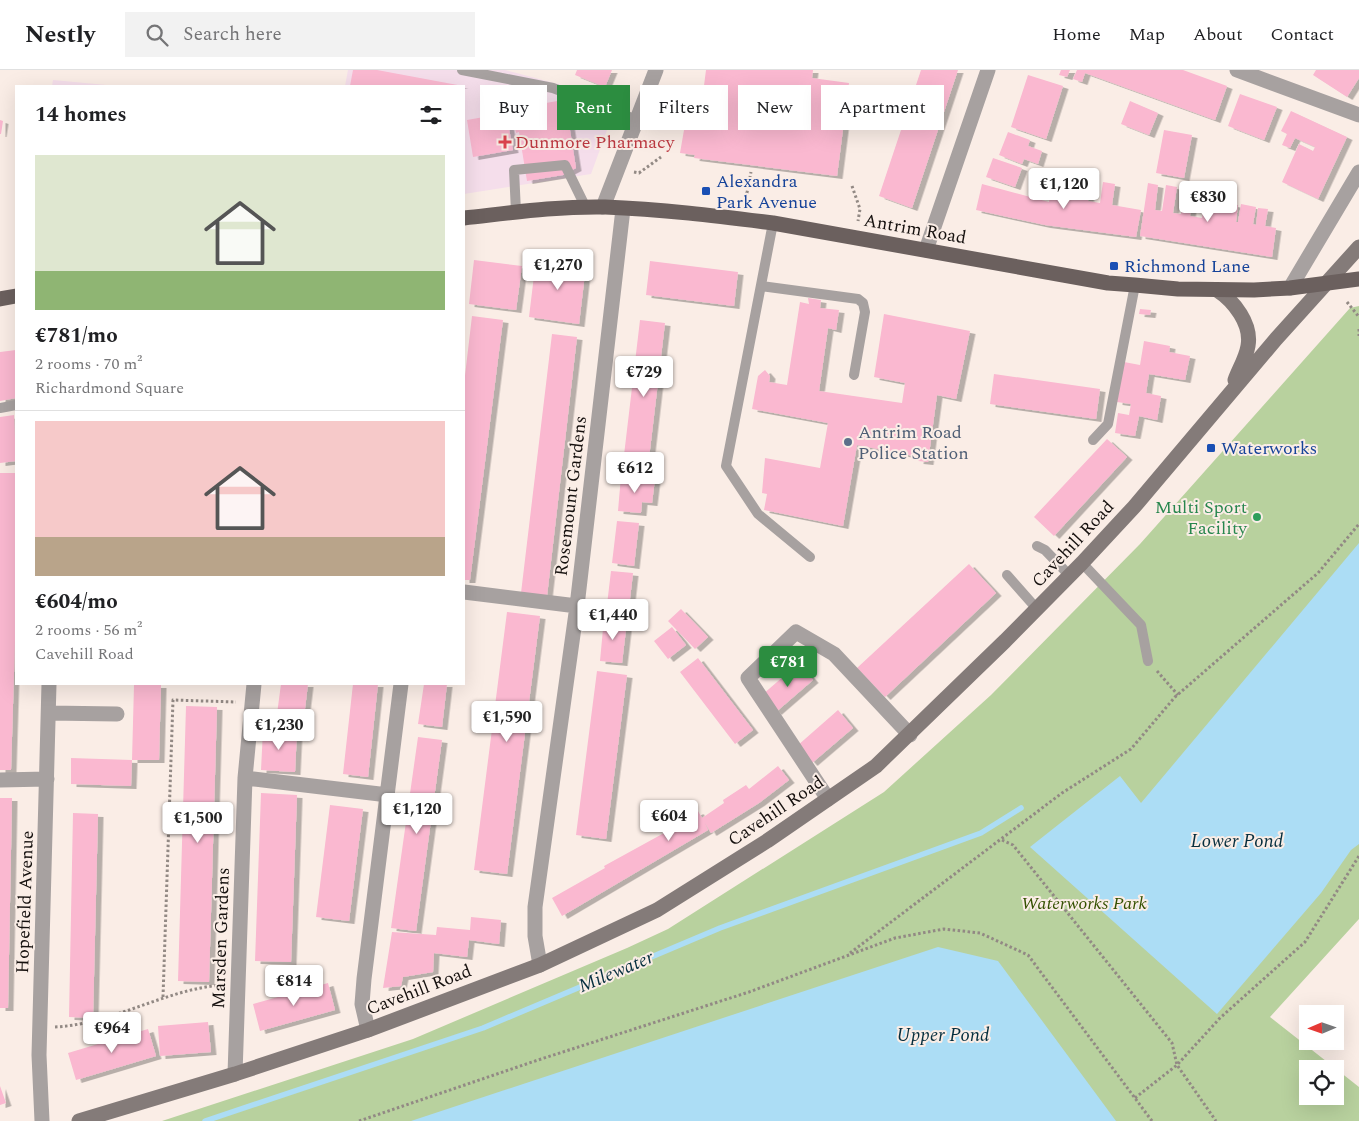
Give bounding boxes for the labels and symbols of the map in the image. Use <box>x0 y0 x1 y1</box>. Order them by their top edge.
place label: Dunmore Pharmacy <box>515 129 676 156</box>
marker: Dunmore Pharmacy <box>499 136 511 148</box>
place label: Alexandra Park Avenue <box>716 168 817 216</box>
pin: €1,120 <box>1023 168 1105 210</box>
pin: €830 <box>1178 180 1238 223</box>
marker: Alexandra Park Avenue <box>700 185 712 197</box>
street label: Antrim Road <box>862 207 968 251</box>
pin: €1,270 <box>517 248 599 291</box>
place label: Richmond Lane <box>1124 253 1250 280</box>
marker: Richmond Lane <box>1108 260 1120 272</box>
pin: €729 <box>614 356 674 398</box>
street label: Rosemount Gardens <box>548 414 594 578</box>
place label: Antrim Road Police Station <box>858 419 969 467</box>
place label: Waterworks <box>1221 435 1317 462</box>
marker: Antrim Road Police Station <box>842 436 854 448</box>
marker: Waterworks <box>1205 442 1217 454</box>
pin: €612 <box>605 452 665 494</box>
street label: Cavehill Road <box>1025 494 1121 594</box>
place label: Multi Sport Facility <box>1155 494 1248 542</box>
marker: Multi Sport Facility <box>1251 511 1263 523</box>
pin: €1,440 <box>572 598 654 641</box>
pin: €781 <box>758 646 818 688</box>
pin: €1,590 <box>466 700 548 743</box>
pin: €1,230 <box>238 708 320 751</box>
street label: Cavehill Road <box>722 769 830 853</box>
pin: €1,120 <box>376 792 458 835</box>
pin: €604 <box>639 800 699 842</box>
pin: €1,500 <box>157 802 239 844</box>
water label: Lower Pond <box>1191 827 1284 856</box>
street label: Hopefield Avenue <box>9 830 41 974</box>
street label: Marsden Gardens <box>205 867 237 1009</box>
park label: Waterworks Park <box>1021 890 1147 917</box>
water label: Milewater <box>574 943 659 1001</box>
street label: Cavehill Road <box>362 958 476 1022</box>
pin: €814 <box>264 964 324 1007</box>
north arrow <box>1299 1005 1344 1050</box>
pin: €964 <box>82 1012 142 1054</box>
water label: Upper Pond <box>896 1021 990 1050</box>

